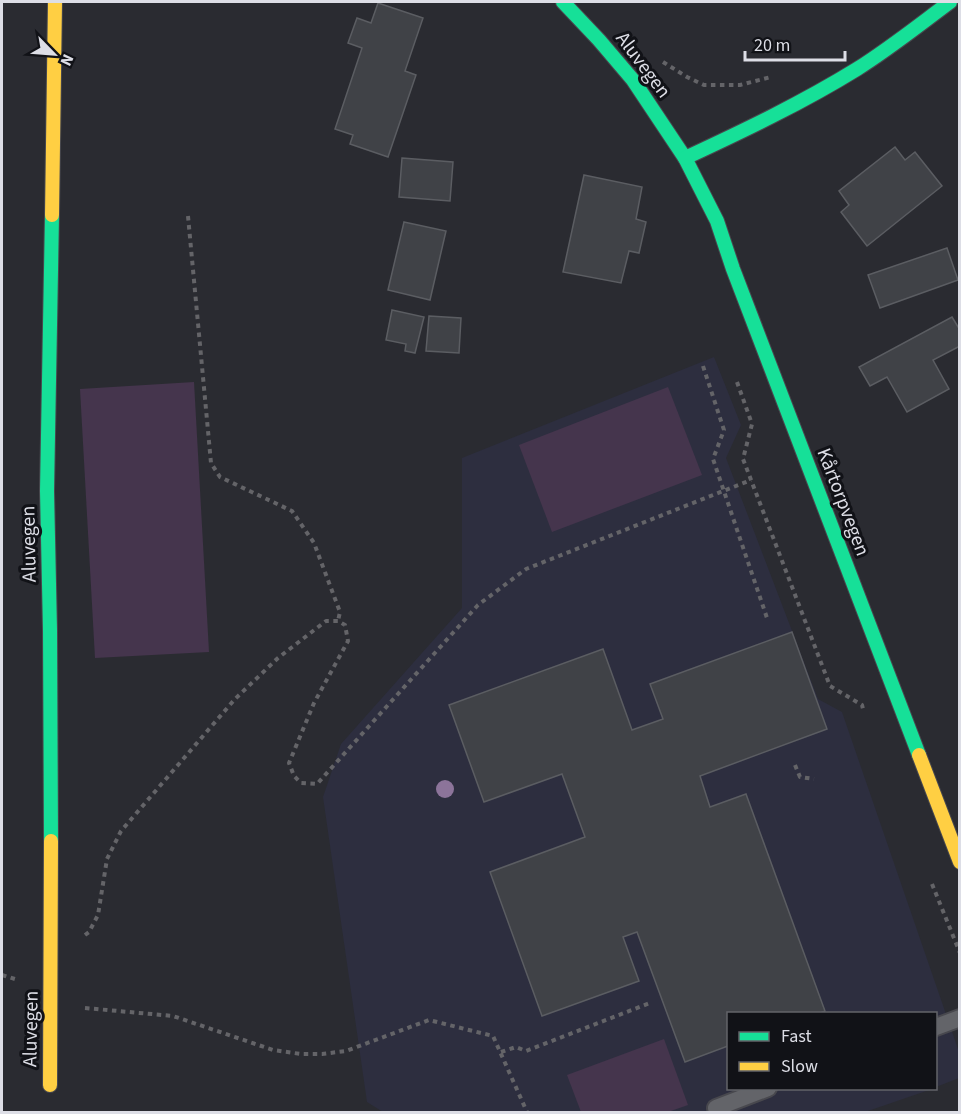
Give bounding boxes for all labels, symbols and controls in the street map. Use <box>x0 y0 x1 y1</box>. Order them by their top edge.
north arrow <box>24 24 84 84</box>
scale bar <box>745 24 846 62</box>
street label: Aluvegen <box>609 26 677 104</box>
text: 20 m <box>754 33 790 58</box>
text: N <box>54 50 79 69</box>
street label: Kårtorpvegen <box>810 444 876 560</box>
street label: Aluvegen <box>14 506 44 582</box>
street label: Aluvegen <box>16 991 46 1067</box>
legend <box>727 1012 937 1090</box>
text: Fast <box>781 1024 812 1049</box>
text: Slow <box>781 1054 818 1079</box>

